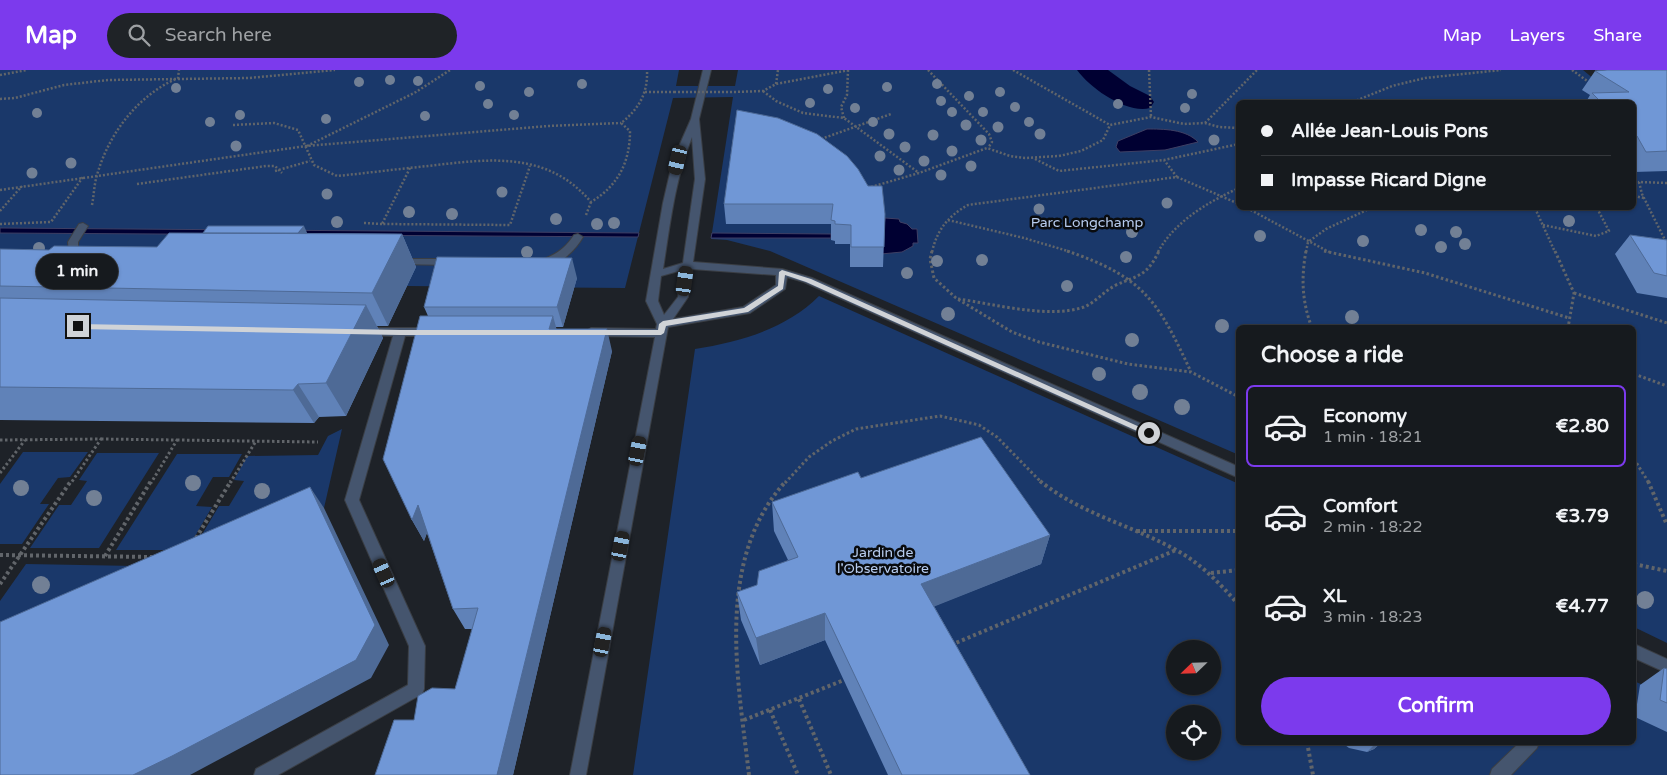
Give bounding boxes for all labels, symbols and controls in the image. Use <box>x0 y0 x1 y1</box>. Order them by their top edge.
search box <box>107 13 457 58</box>
text: Map <box>25 21 77 50</box>
icon: search <box>125 21 153 49</box>
text: Search here <box>165 24 272 46</box>
text: Map <box>1443 24 1482 46</box>
text: Layers <box>1510 24 1565 46</box>
text: Share <box>1593 24 1642 46</box>
text: Allée Jean-Louis Pons <box>1291 120 1488 142</box>
car <box>667 144 688 176</box>
text: Impasse Ricard Digne <box>1291 169 1486 191</box>
park label: Parc Longchamp <box>1031 214 1143 231</box>
callout: 1 min <box>37 254 119 288</box>
text: 1 min <box>56 261 98 281</box>
car <box>675 265 694 297</box>
route end <box>67 315 89 337</box>
text: Choose a ride <box>1261 342 1404 368</box>
icon: car <box>1263 404 1308 449</box>
text: Economy <box>1323 405 1407 427</box>
text: €2.80 <box>1555 415 1609 437</box>
route start <box>1138 422 1160 444</box>
text: 1 min · 18:21 <box>1323 427 1422 447</box>
car <box>627 435 648 467</box>
icon: car <box>1263 494 1308 539</box>
text: Comfort <box>1323 495 1397 517</box>
text: €3.79 <box>1555 505 1609 527</box>
text: 2 min · 18:22 <box>1323 517 1422 537</box>
car <box>610 530 631 562</box>
park label: Jardin de l'Observatoire <box>837 544 929 577</box>
car <box>371 556 396 590</box>
icon: car <box>1263 584 1308 629</box>
text: XL <box>1323 585 1347 607</box>
text: €4.77 <box>1555 595 1609 617</box>
text: 3 min · 18:23 <box>1323 607 1422 627</box>
car <box>592 626 613 658</box>
north arrow <box>1166 640 1221 695</box>
map controls <box>1166 640 1221 760</box>
button: Confirm <box>1261 677 1611 735</box>
button: locate <box>1166 705 1221 760</box>

